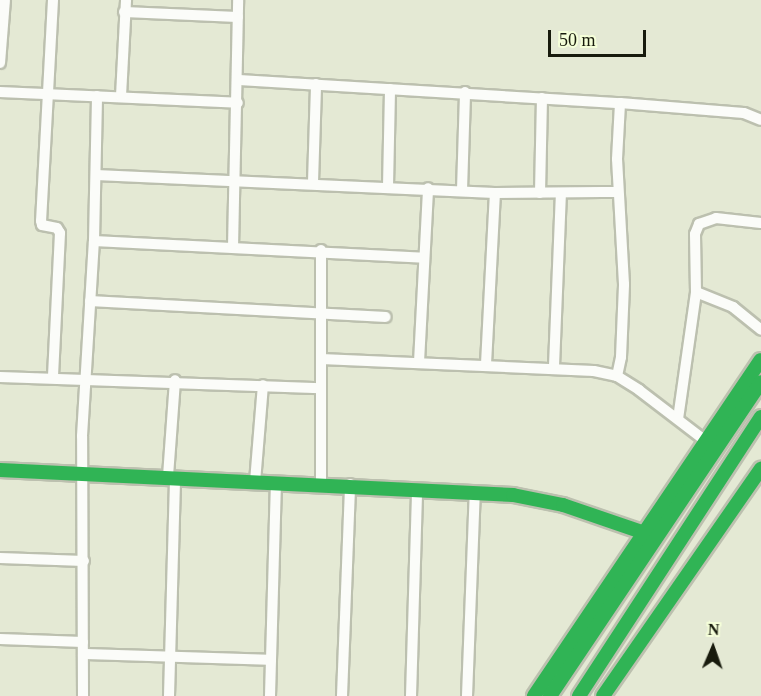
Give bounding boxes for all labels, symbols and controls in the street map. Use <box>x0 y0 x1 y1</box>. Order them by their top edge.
scale bar <box>551 18 648 56</box>
text: 50 m <box>559 30 596 50</box>
north arrow <box>683 618 743 678</box>
text: N <box>708 621 720 638</box>

